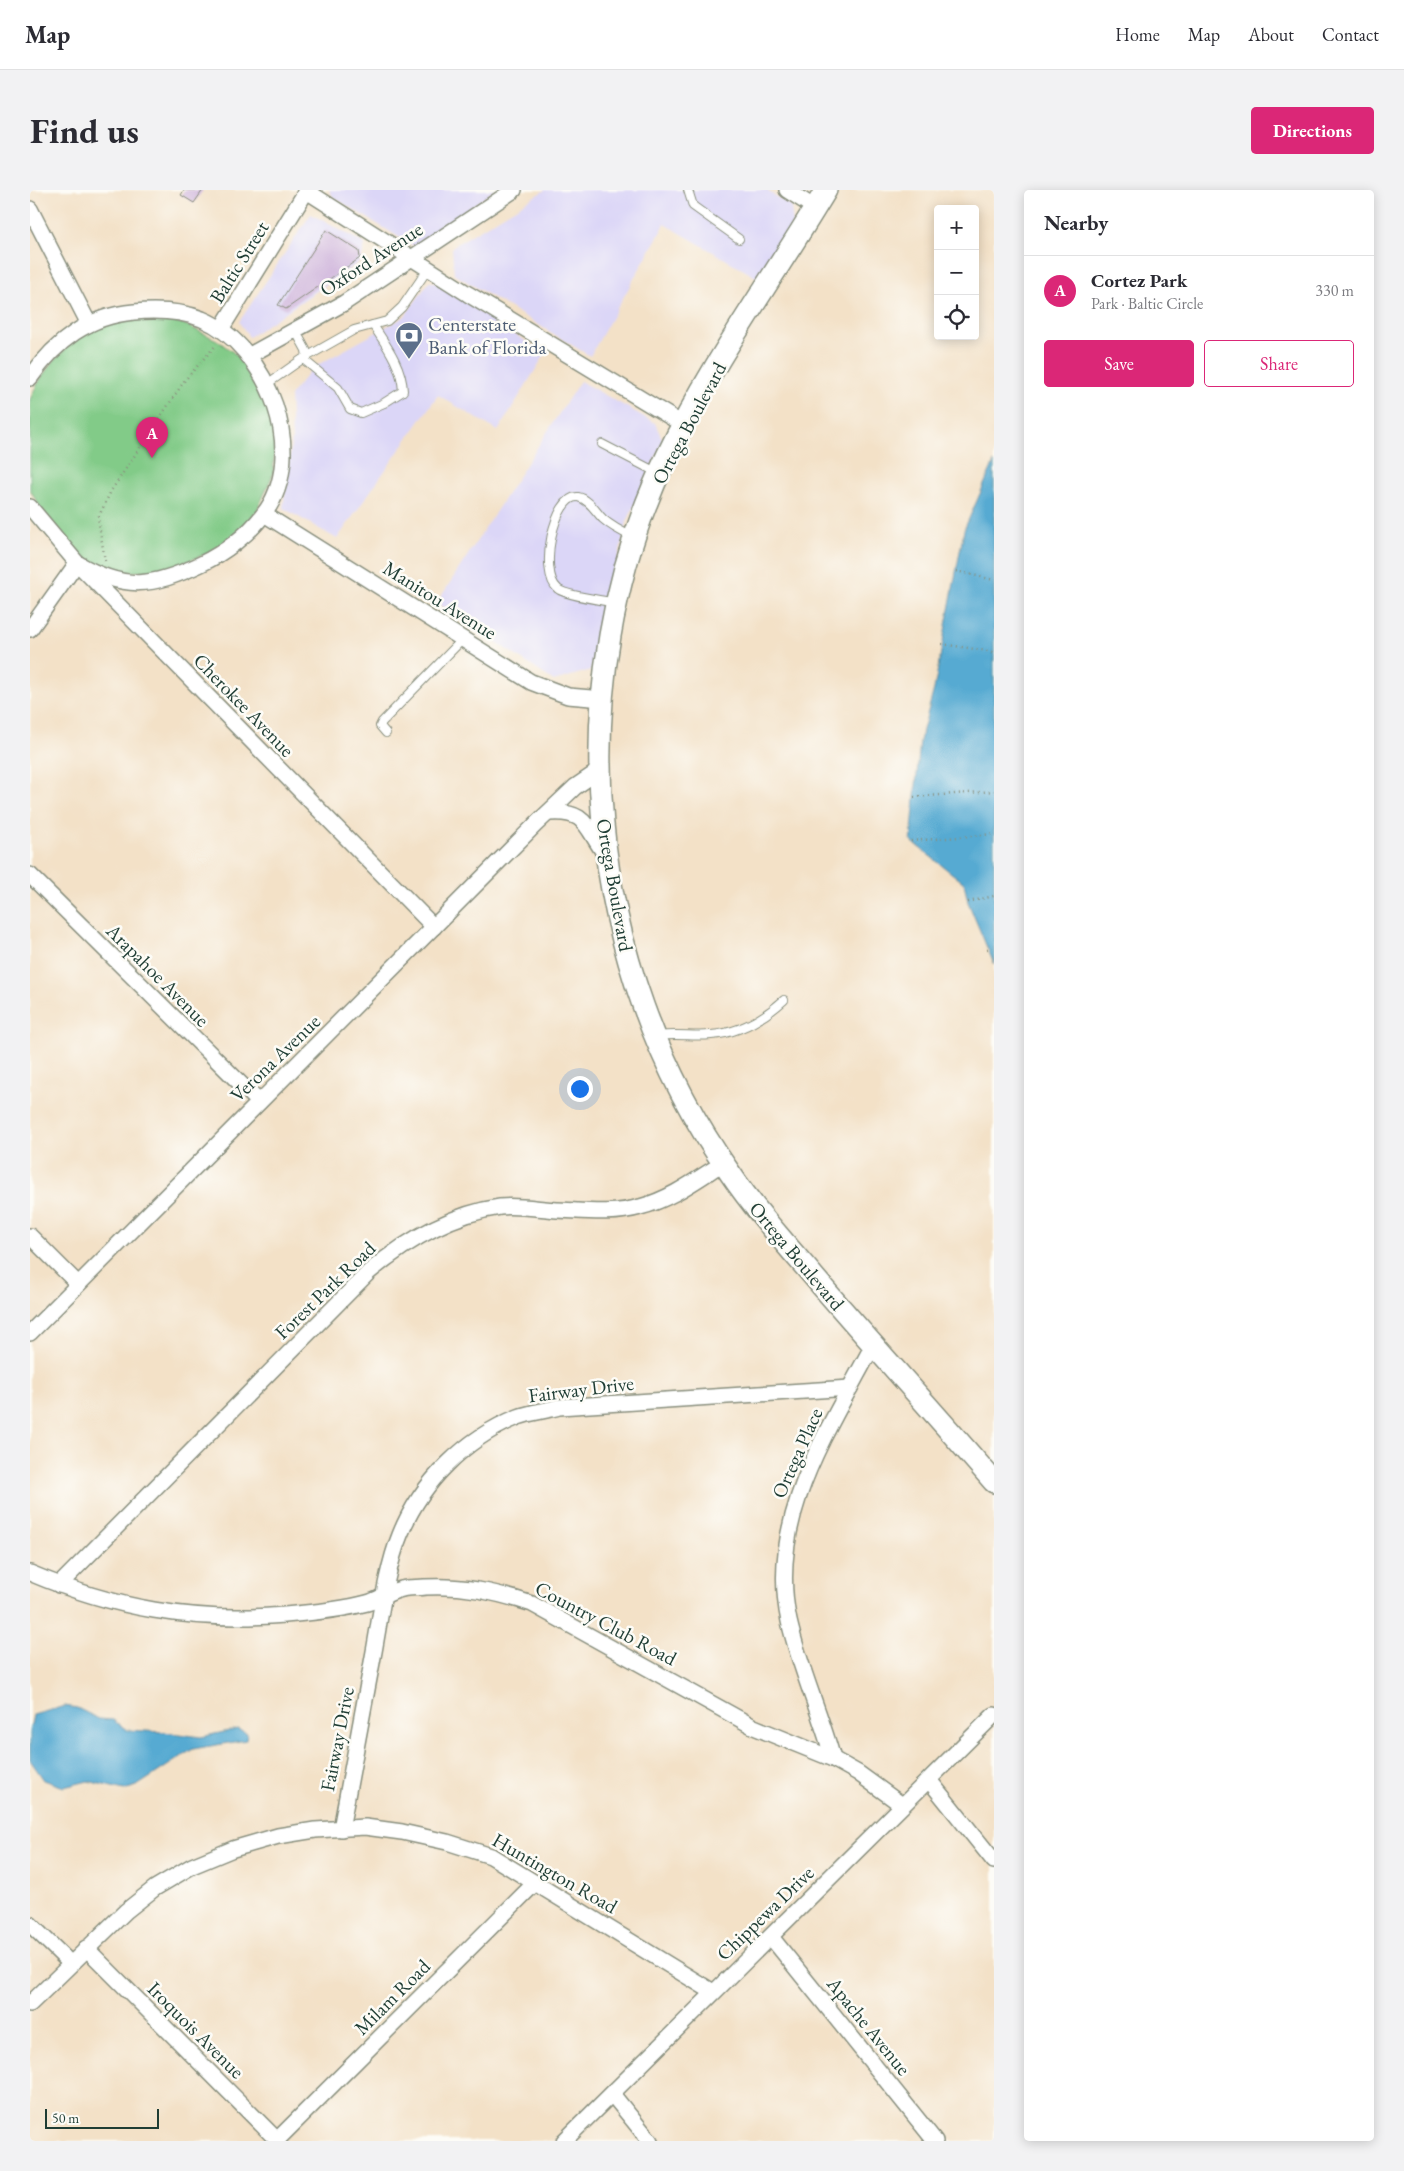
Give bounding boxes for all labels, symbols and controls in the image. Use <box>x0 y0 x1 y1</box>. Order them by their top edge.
text: Map <box>25 19 70 50</box>
text: Home <box>1115 23 1160 46</box>
text: Map <box>1188 23 1220 46</box>
text: About <box>1248 23 1294 46</box>
text: Contact <box>1322 23 1379 46</box>
button: Directions <box>1251 107 1374 154</box>
text: Find us <box>30 108 139 153</box>
map controls <box>934 205 979 340</box>
button: + <box>934 205 979 250</box>
text: Nearby <box>1044 209 1108 236</box>
street label: Baltic Street <box>204 216 275 308</box>
street label: Oxford Avenue <box>315 216 428 302</box>
button: − <box>934 250 979 295</box>
text: Cortez Park <box>1091 268 1187 293</box>
text: A <box>1054 280 1066 301</box>
text: 330 m <box>1315 280 1354 301</box>
text: Park · Baltic Circle <box>1091 293 1203 314</box>
button: locate <box>934 295 979 340</box>
place label: Centerstate Bank of Florida <box>428 311 547 360</box>
bank icon: Centerstate Bank of Florida <box>394 321 424 360</box>
button: Save <box>1044 340 1194 387</box>
button: Share <box>1204 340 1354 387</box>
street label: Ortega Boulevard <box>646 357 733 489</box>
pin: A <box>136 417 168 458</box>
street label: Manitou Avenue <box>378 555 502 645</box>
street label: Cherokee Avenue <box>188 647 300 763</box>
street label: Ortega Boulevard <box>590 816 640 954</box>
street label: Arapahoe Avenue <box>100 917 215 1032</box>
street label: Verona Avenue <box>224 1008 326 1108</box>
your location <box>567 1076 593 1102</box>
street label: Ortega Boulevard <box>744 1196 851 1317</box>
street label: Forest Park Road <box>269 1235 382 1345</box>
street label: Fairway Drive <box>527 1370 635 1408</box>
street label: Ortega Place <box>766 1404 828 1502</box>
street label: Country Club Road <box>531 1575 682 1672</box>
street label: Fairway Drive <box>314 1684 360 1793</box>
street label: Huntington Road <box>488 1827 623 1920</box>
street label: Chippewa Drive <box>711 1860 820 1966</box>
street label: Milam Road <box>348 1953 436 2041</box>
street label: Apache Avenue <box>821 1971 917 2081</box>
street label: Iroquois Avenue <box>142 1976 250 2084</box>
scale bar <box>45 2106 159 2129</box>
text: 50 m <box>52 2109 79 2127</box>

